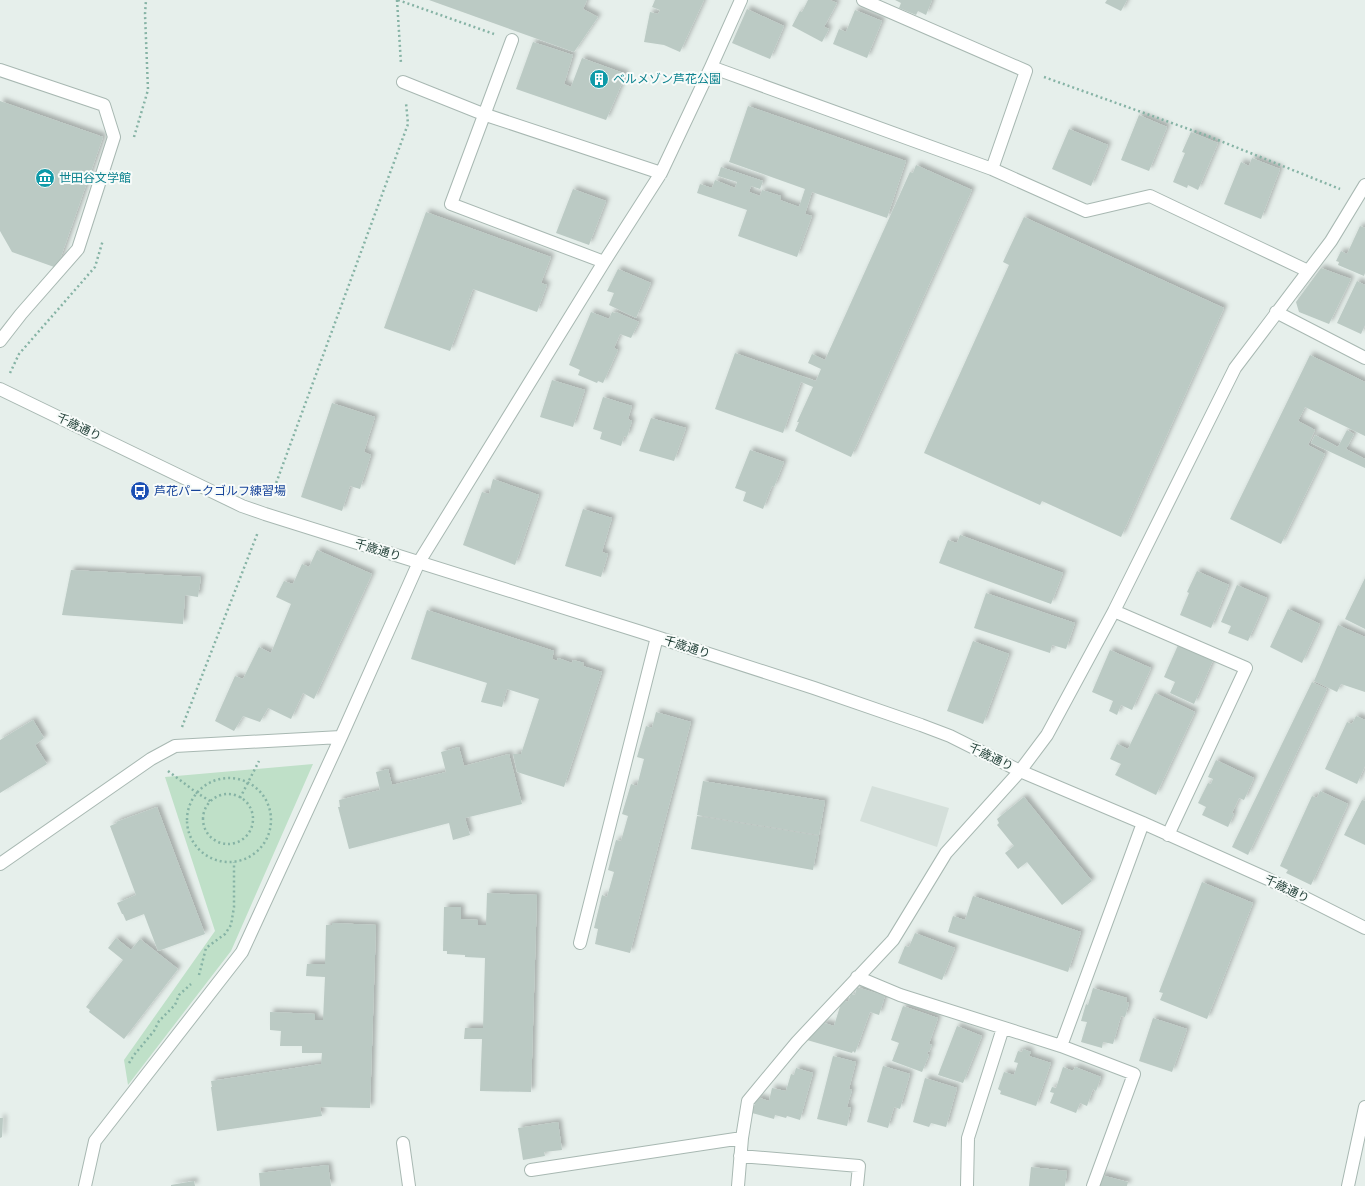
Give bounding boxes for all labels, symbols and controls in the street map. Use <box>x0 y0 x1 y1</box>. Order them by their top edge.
building icon: ベルメゾン芦花公園 <box>588 68 610 90</box>
place label: ベルメゾン芦花公園 <box>613 72 721 87</box>
museum icon: 世田谷文学館 <box>34 167 56 189</box>
place label: 世田谷文学館 <box>59 171 131 186</box>
street label: 千歳通り <box>54 410 104 445</box>
bus stop icon: 芦花パークゴルフ練習場 <box>129 480 151 502</box>
place label: 芦花パークゴルフ練習場 <box>154 484 286 499</box>
street label: 千歳通り <box>353 536 403 565</box>
street label: 千歳通り <box>662 633 712 662</box>
street label: 千歳通り <box>966 740 1016 775</box>
street label: 千歳通り <box>1262 872 1312 907</box>

